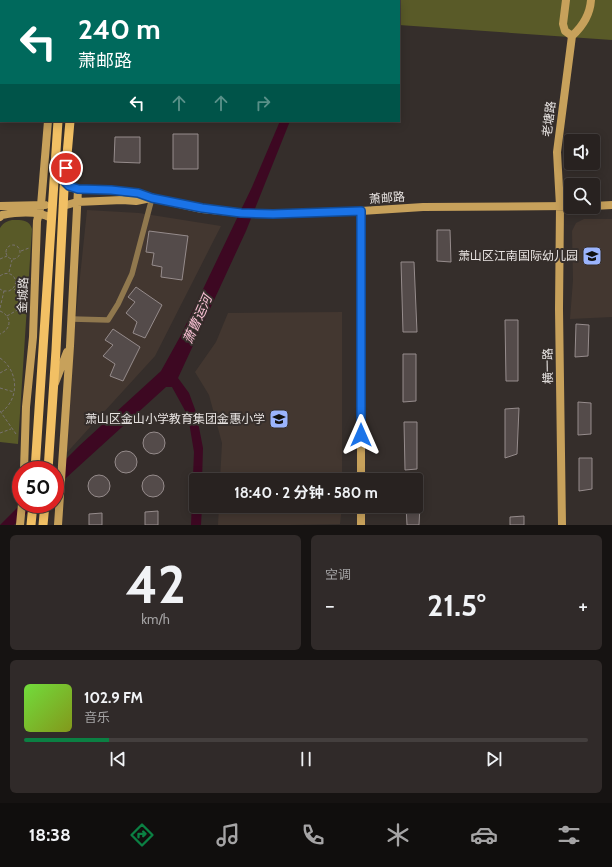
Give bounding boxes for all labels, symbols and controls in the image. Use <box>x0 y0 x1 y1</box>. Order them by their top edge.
text: 240 m <box>78 12 161 46</box>
icon: left <box>12 16 64 68</box>
text: 萧邮路 <box>78 50 132 72</box>
icon: left <box>126 92 148 114</box>
icon: ahead <box>168 92 190 114</box>
icon: ahead <box>210 92 232 114</box>
icon: right <box>252 92 274 114</box>
street label: 老塘路 <box>539 100 558 138</box>
map controls <box>564 134 600 214</box>
button: sound <box>564 134 600 170</box>
pin <box>49 151 83 185</box>
icon: arrive <box>55 157 77 179</box>
button: search <box>564 178 600 214</box>
street label: 萧邮路 <box>368 189 405 206</box>
school or university icon: 萧山区江南国际幼儿园 <box>581 245 603 267</box>
place label: 萧山区江南国际幼儿园 <box>458 248 578 263</box>
street label: 金城路 <box>14 277 31 313</box>
water label: 萧曹运河 <box>179 289 216 346</box>
street label: 横一路 <box>540 348 555 384</box>
school or university icon: 萧山区金山小学教育集团金惠小学 <box>268 408 290 430</box>
place label: 萧山区金山小学教育集团金惠小学 <box>85 411 265 426</box>
position arrow <box>340 414 382 456</box>
speed limit sign: 50 <box>12 461 64 513</box>
text: 18:40 · 2 分钟 · 580 m <box>234 484 378 502</box>
text: 42 <box>126 553 185 616</box>
text: 空调 <box>325 566 351 582</box>
text: 21.5° <box>427 587 486 624</box>
text: − <box>325 592 335 619</box>
text: + <box>578 592 588 619</box>
text: km/h <box>141 611 170 627</box>
text: 102.9 FM <box>84 689 143 707</box>
text: 音乐 <box>84 709 110 725</box>
icon: previous <box>107 748 129 770</box>
icon: pause <box>295 748 317 770</box>
icon: next <box>483 748 505 770</box>
icon: directions <box>128 821 156 849</box>
icon: music <box>214 821 242 849</box>
icon: phone <box>299 821 327 849</box>
icon: climate <box>384 821 412 849</box>
icon: car <box>470 821 498 849</box>
icon: filters <box>555 821 583 849</box>
text: 18:38 <box>29 824 71 846</box>

